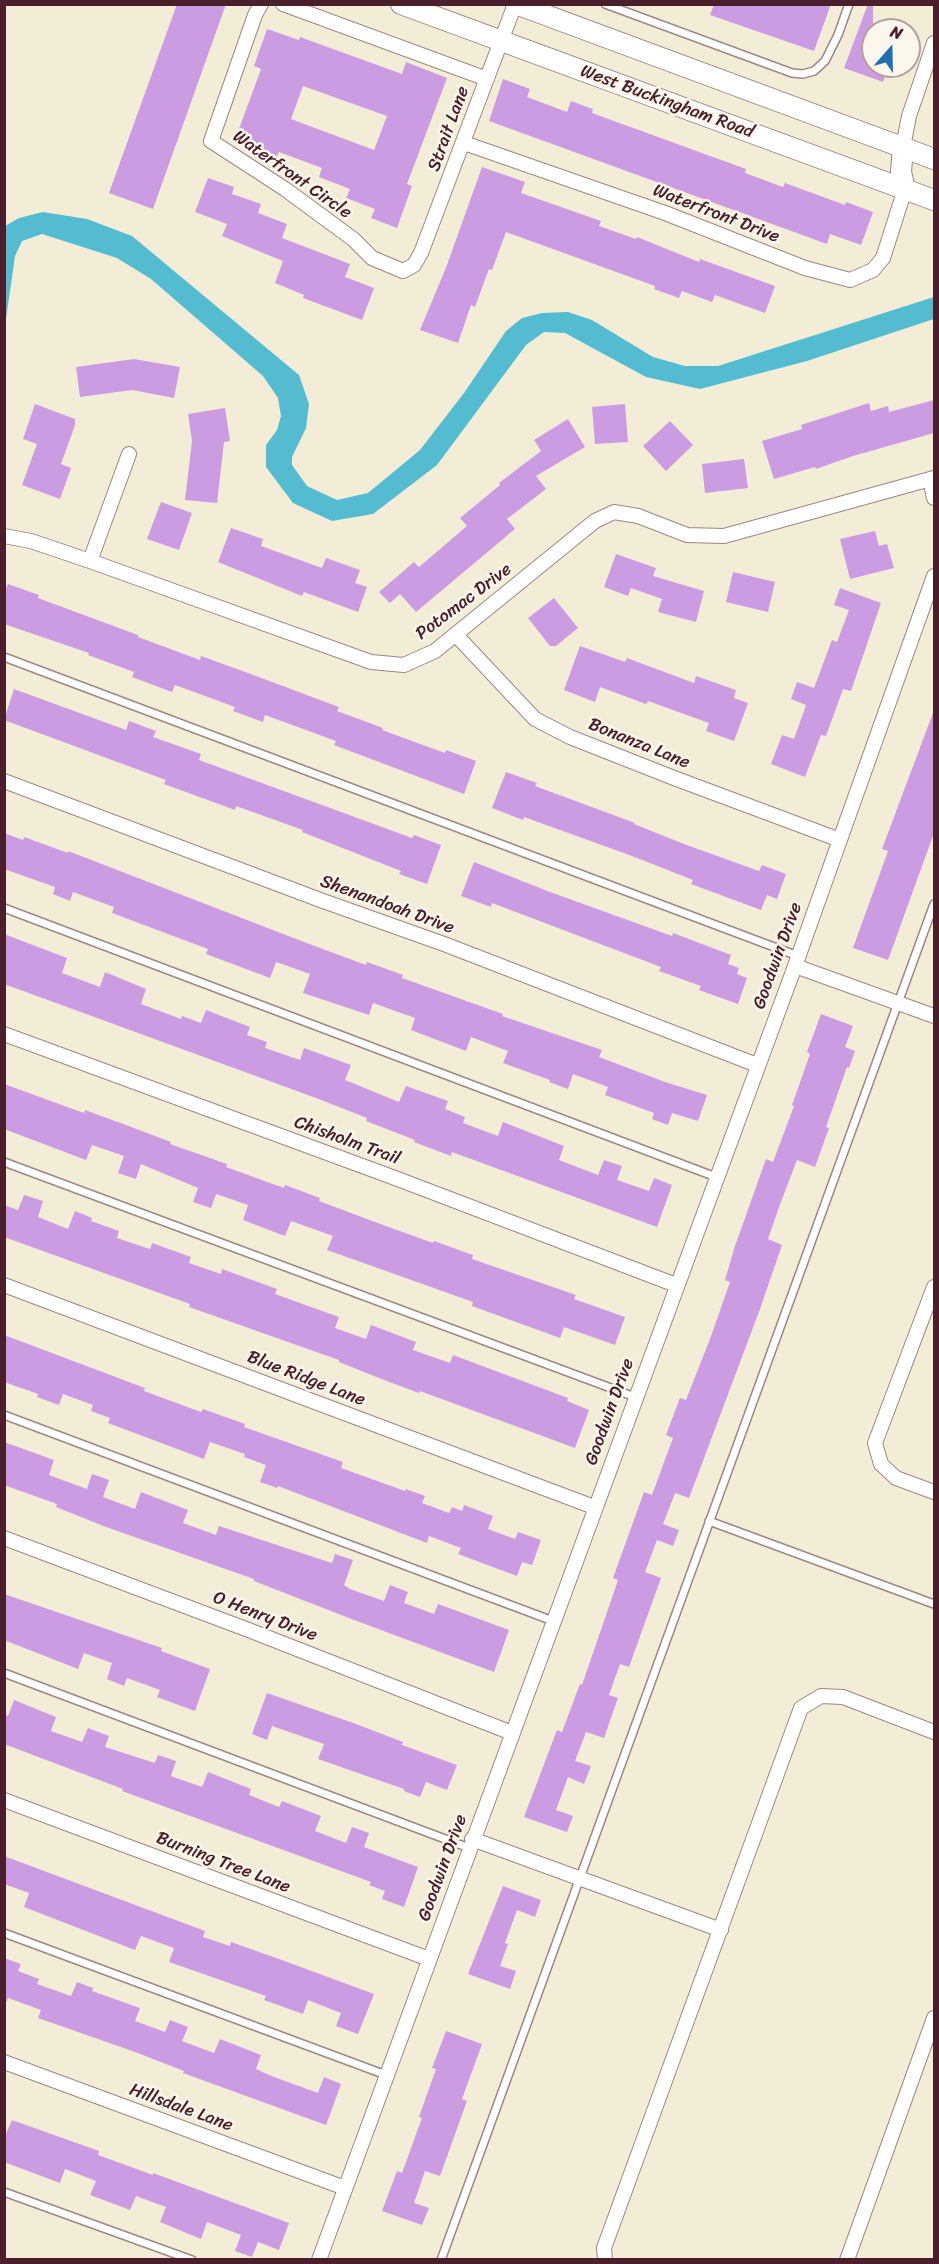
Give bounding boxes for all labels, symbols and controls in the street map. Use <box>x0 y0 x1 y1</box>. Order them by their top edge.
text: N <box>886 17 907 48</box>
north arrow <box>861 18 921 78</box>
street label: West Buckingham Road <box>577 61 757 143</box>
street label: Strait Lane <box>424 84 474 174</box>
street label: Waterfront Circle <box>228 126 356 224</box>
street label: Waterfront Drive <box>650 180 782 248</box>
street label: Potomac Drive <box>412 559 516 645</box>
street label: Bonanza Lane <box>585 714 693 774</box>
street label: Shenandoah Drive <box>317 871 457 939</box>
street label: Goodwin Drive <box>749 900 807 1012</box>
street label: Chisholm Trail <box>291 1112 403 1170</box>
street label: Blue Ridge Lane <box>244 1347 368 1411</box>
street label: Goodwin Drive <box>581 1356 639 1468</box>
street label: O Henry Drive <box>210 1587 320 1647</box>
street label: Goodwin Drive <box>414 1812 472 1924</box>
street label: Burning Tree Lane <box>153 1827 293 1899</box>
street label: Hillsdale Lane <box>126 2079 236 2137</box>

